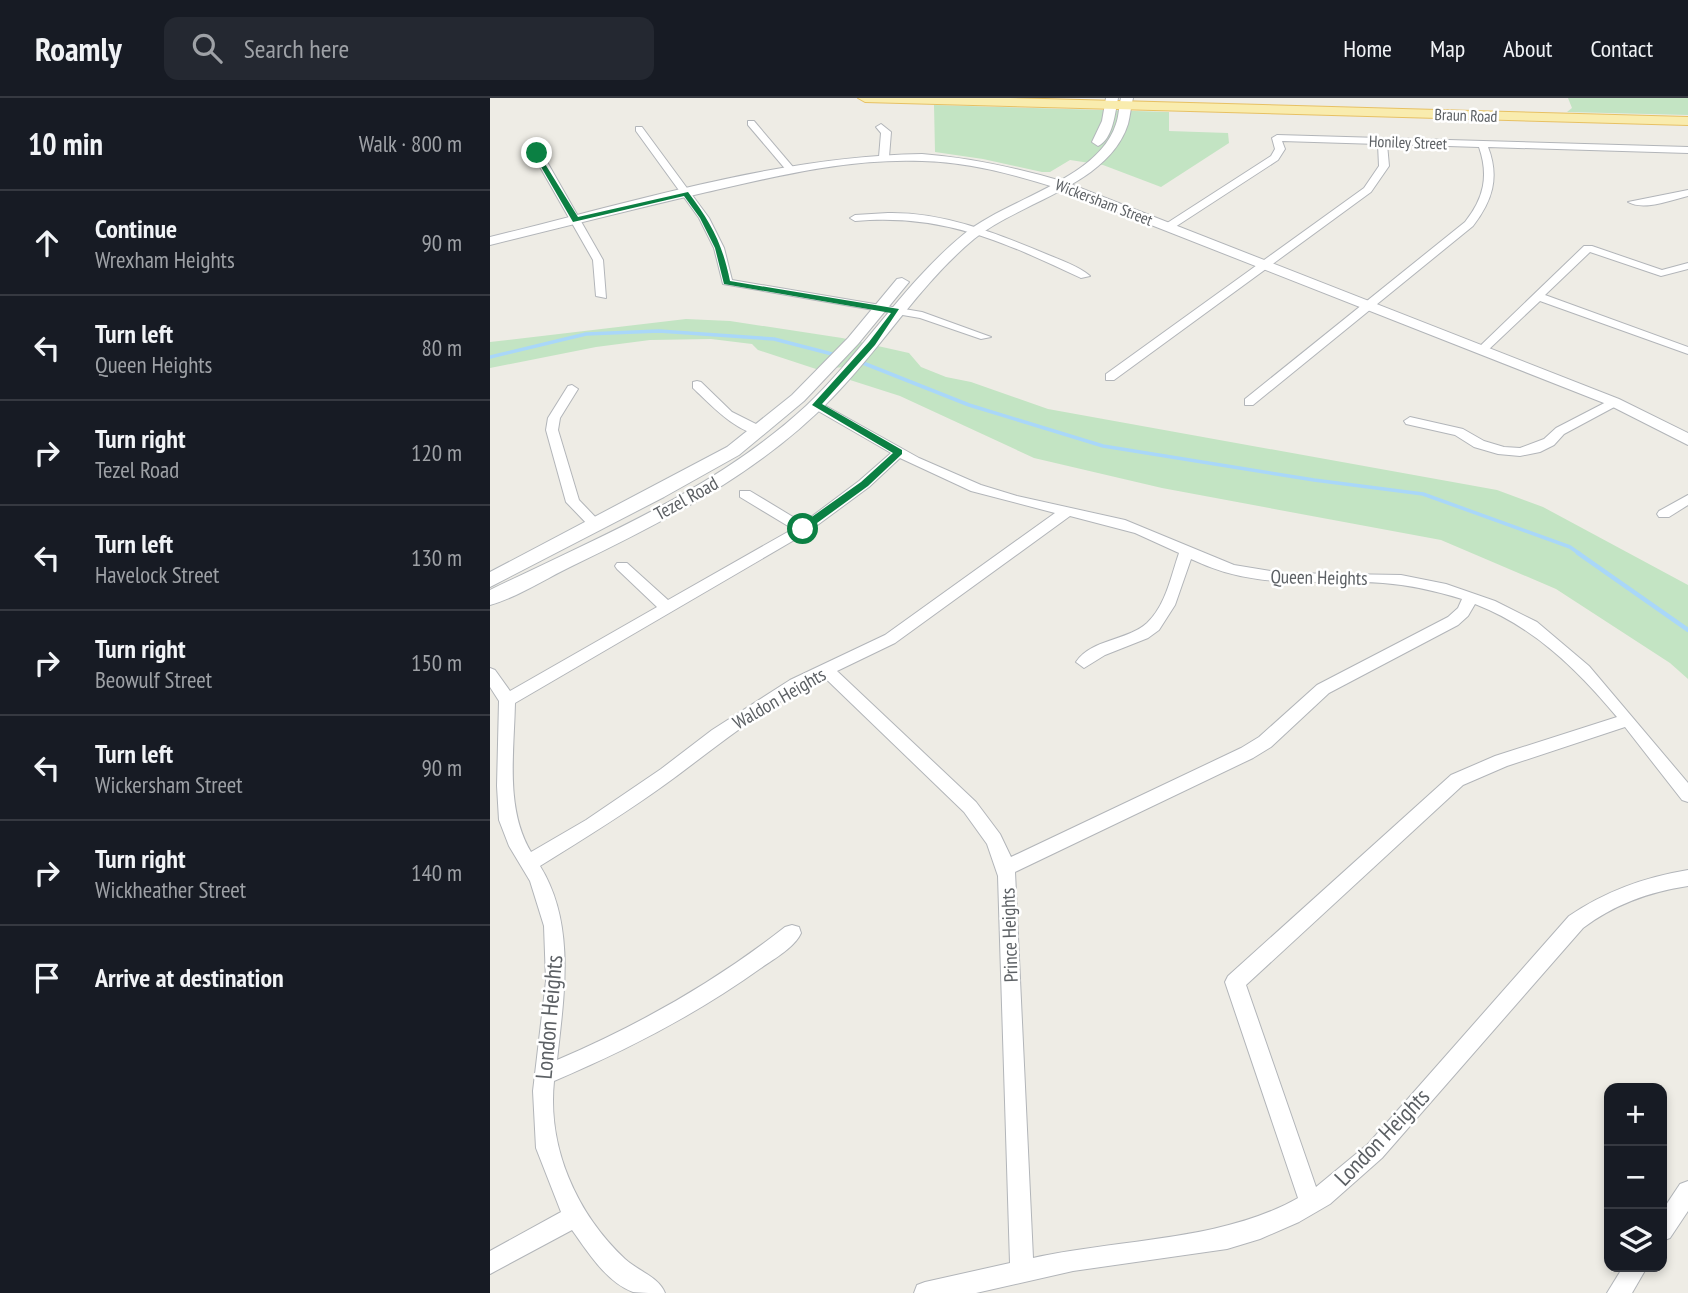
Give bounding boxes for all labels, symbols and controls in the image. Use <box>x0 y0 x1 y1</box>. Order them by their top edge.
search box <box>164 17 654 80</box>
text: Roamly <box>35 27 122 70</box>
icon: search <box>188 29 226 67</box>
text: Search here <box>244 32 349 65</box>
text: Home <box>1343 33 1392 64</box>
text: Map <box>1430 33 1465 64</box>
text: About <box>1503 33 1552 64</box>
text: Contact <box>1590 33 1653 64</box>
street label: Braun Road <box>1434 104 1498 126</box>
text: 10 min <box>28 124 103 163</box>
text: Walk · 800 m <box>359 129 462 158</box>
street label: Honiley Street <box>1369 131 1448 153</box>
route end <box>521 137 552 168</box>
street label: Wickersham Street <box>1052 174 1156 230</box>
text: Continue <box>95 212 177 245</box>
icon: ahead <box>28 224 66 262</box>
text: 90 m <box>421 228 462 257</box>
text: Wrexham Heights <box>95 245 235 274</box>
text: Turn left <box>95 317 173 350</box>
icon: left <box>28 329 66 367</box>
text: 80 m <box>421 333 462 362</box>
text: Queen Heights <box>95 350 212 379</box>
text: Turn right <box>95 422 186 455</box>
icon: right <box>28 434 66 472</box>
text: 120 m <box>411 438 462 467</box>
text: Tezel Road <box>95 455 179 484</box>
street label: Tezel Road <box>650 471 722 525</box>
route start <box>787 513 818 544</box>
text: Turn left <box>95 527 173 560</box>
icon: left <box>28 539 66 577</box>
text: 130 m <box>411 543 462 572</box>
text: Havelock Street <box>95 560 219 589</box>
street label: Queen Heights <box>1270 564 1368 590</box>
text: Turn right <box>95 632 186 665</box>
icon: right <box>28 644 66 682</box>
text: 150 m <box>411 648 462 677</box>
street label: Waldon Heights <box>728 662 830 734</box>
text: Beowulf Street <box>95 665 212 694</box>
text: Turn left <box>95 737 173 770</box>
icon: left <box>28 749 66 787</box>
text: 90 m <box>421 753 462 782</box>
text: Wickersham Street <box>95 770 243 799</box>
text: Turn right <box>95 842 186 875</box>
icon: right <box>28 854 66 892</box>
text: 140 m <box>411 858 462 887</box>
text: Wickheather Street <box>95 875 246 904</box>
street label: Prince Heights <box>995 887 1023 983</box>
street label: London Heights <box>529 954 568 1080</box>
icon: arrive <box>28 959 66 997</box>
text: Arrive at destination <box>95 961 284 994</box>
street label: London Heights <box>1328 1082 1435 1191</box>
map controls <box>1604 1083 1667 1272</box>
button: + <box>1604 1083 1667 1146</box>
button: − <box>1604 1146 1667 1209</box>
button: layers <box>1604 1209 1667 1272</box>

